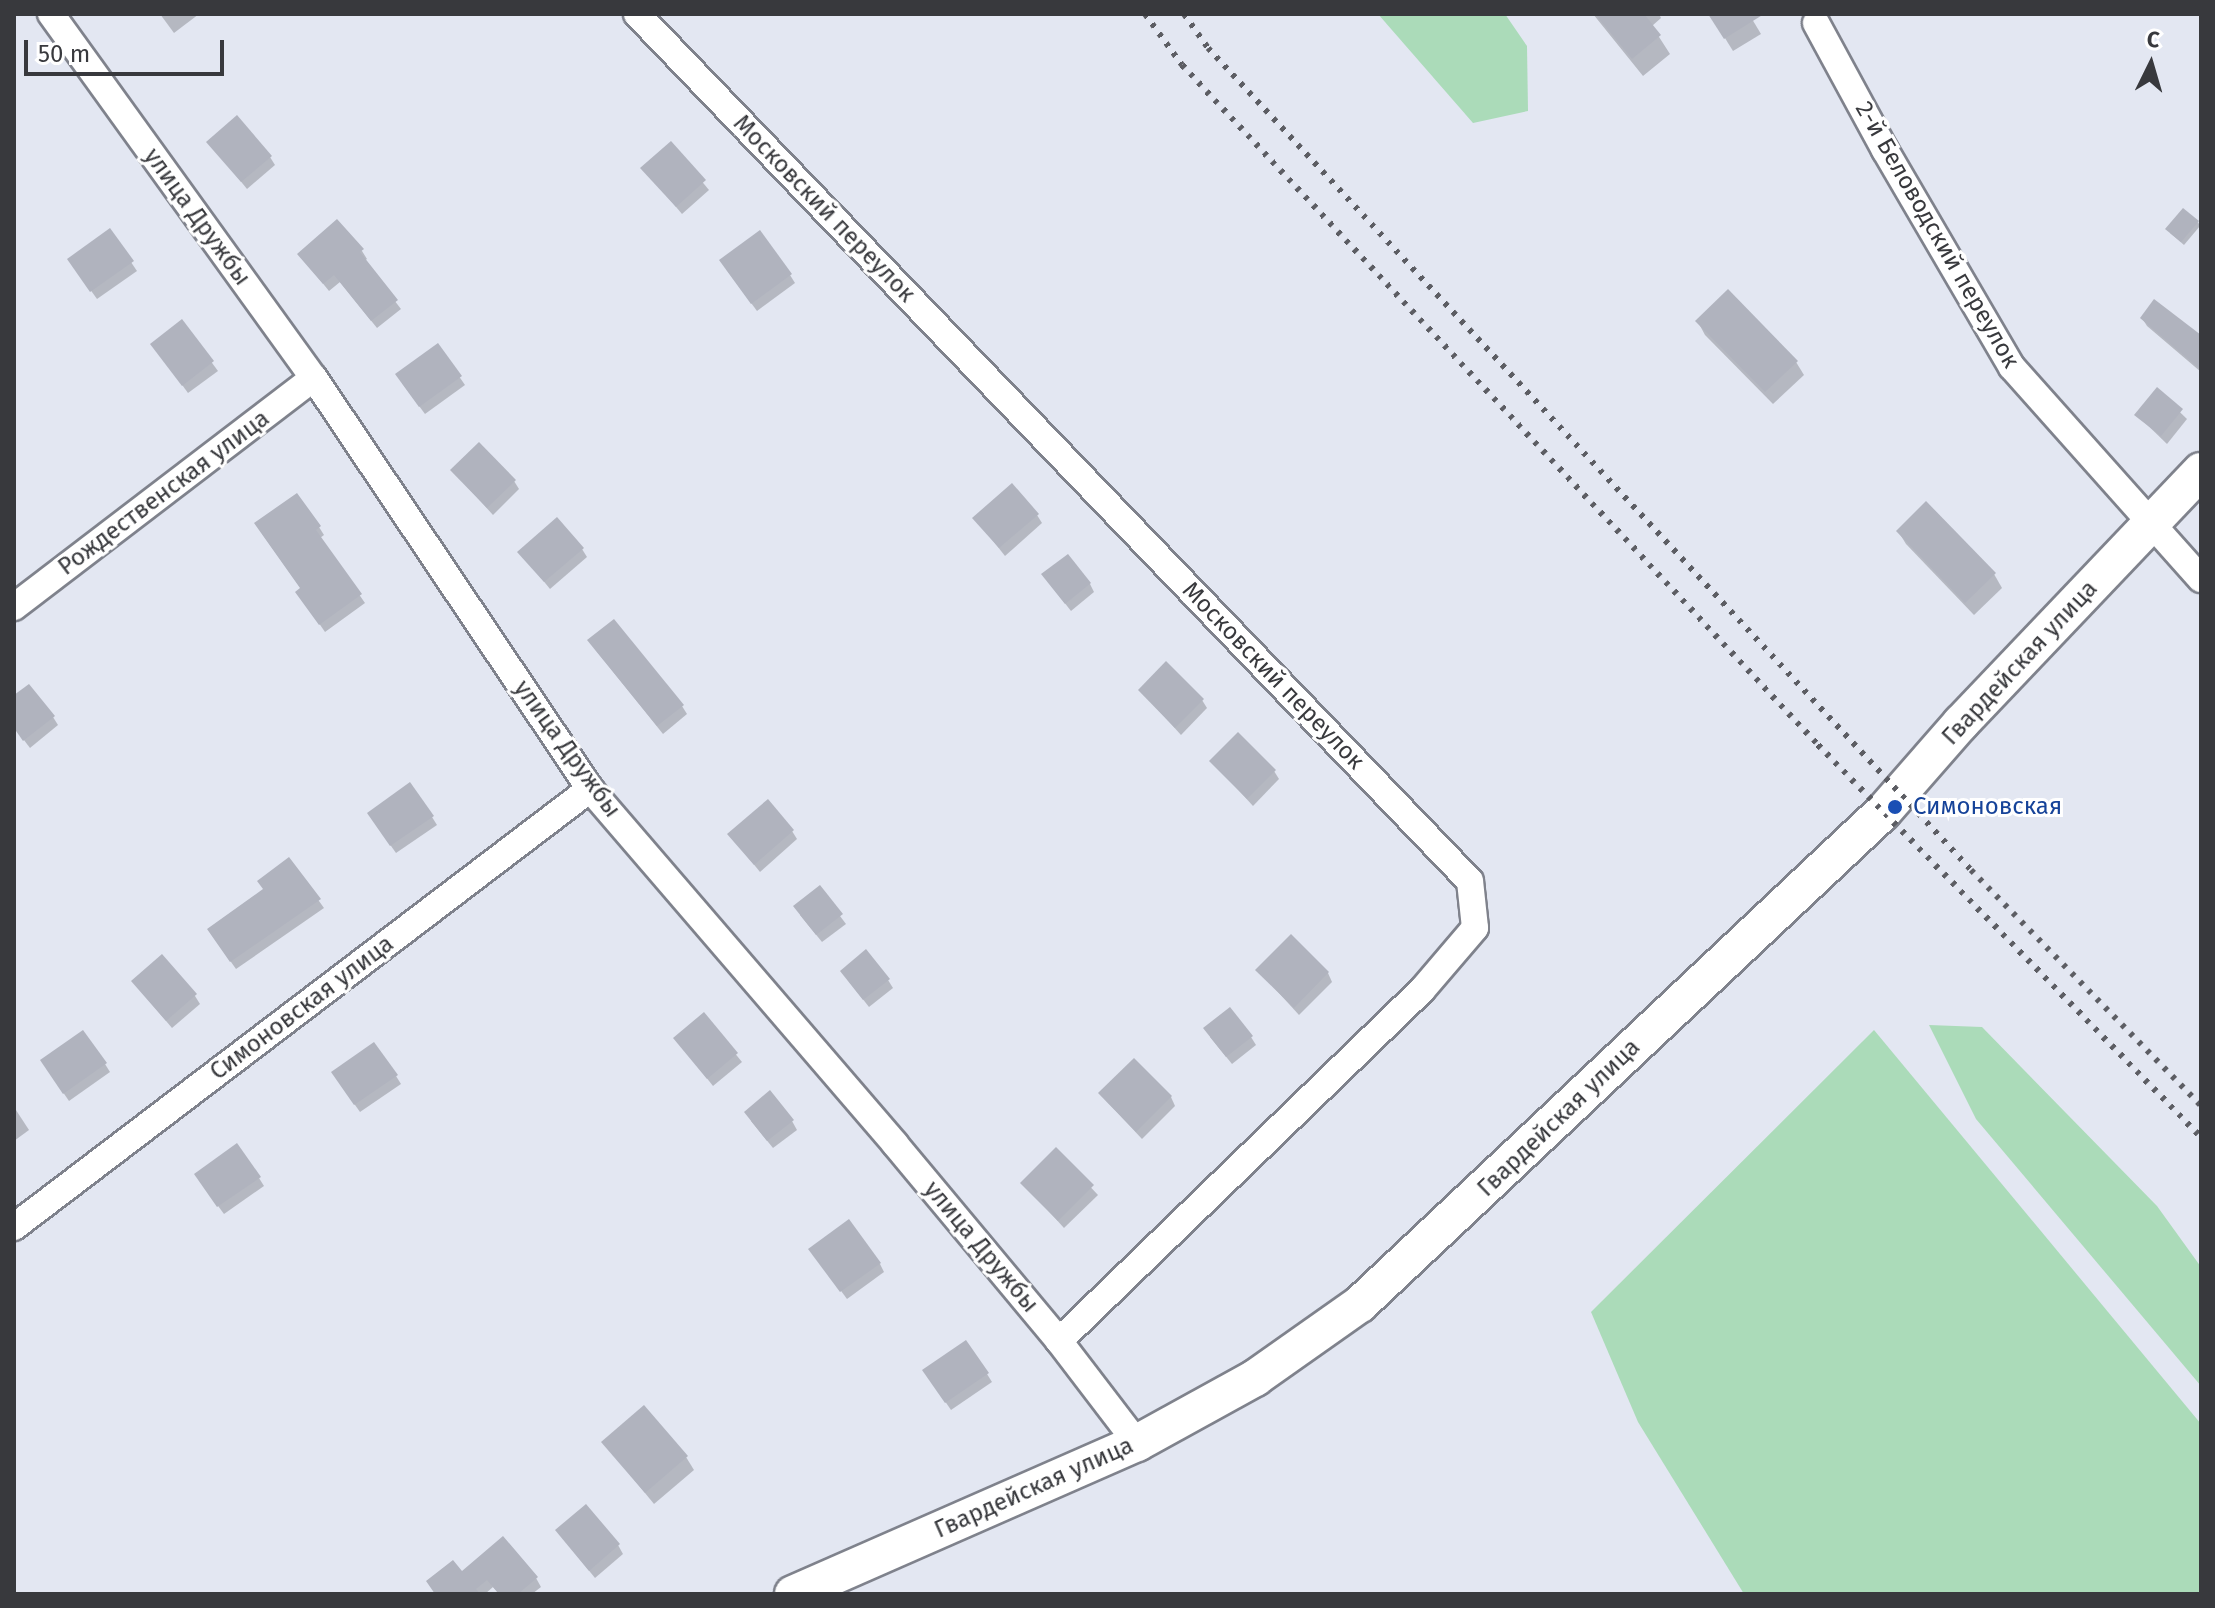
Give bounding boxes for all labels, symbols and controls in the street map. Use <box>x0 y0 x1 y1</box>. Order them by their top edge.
scale bar <box>28 24 228 74</box>
north arrow <box>2111 24 2191 104</box>
text: С <box>2146 26 2161 54</box>
text: 50 m <box>38 40 90 68</box>
street label: 2-й Беловодский переулок <box>1849 97 2025 373</box>
street label: Московский переулок <box>727 109 921 309</box>
street label: улица Дружбы <box>138 143 256 291</box>
street label: Рождественская улица <box>53 404 275 582</box>
street label: Гвардейская улица <box>1936 575 2104 751</box>
street label: Московский переулок <box>1176 576 1370 776</box>
street label: улица Дружбы <box>508 675 626 823</box>
place label: Симоновская <box>1913 793 2062 821</box>
marker: Симоновская <box>1884 796 1906 818</box>
street label: Симоновская улица <box>205 930 399 1086</box>
street label: Гвардейская улица <box>1472 1033 1646 1203</box>
street label: улица Дружбы <box>918 1175 1044 1319</box>
street label: Гвардейская улица <box>930 1431 1138 1545</box>

